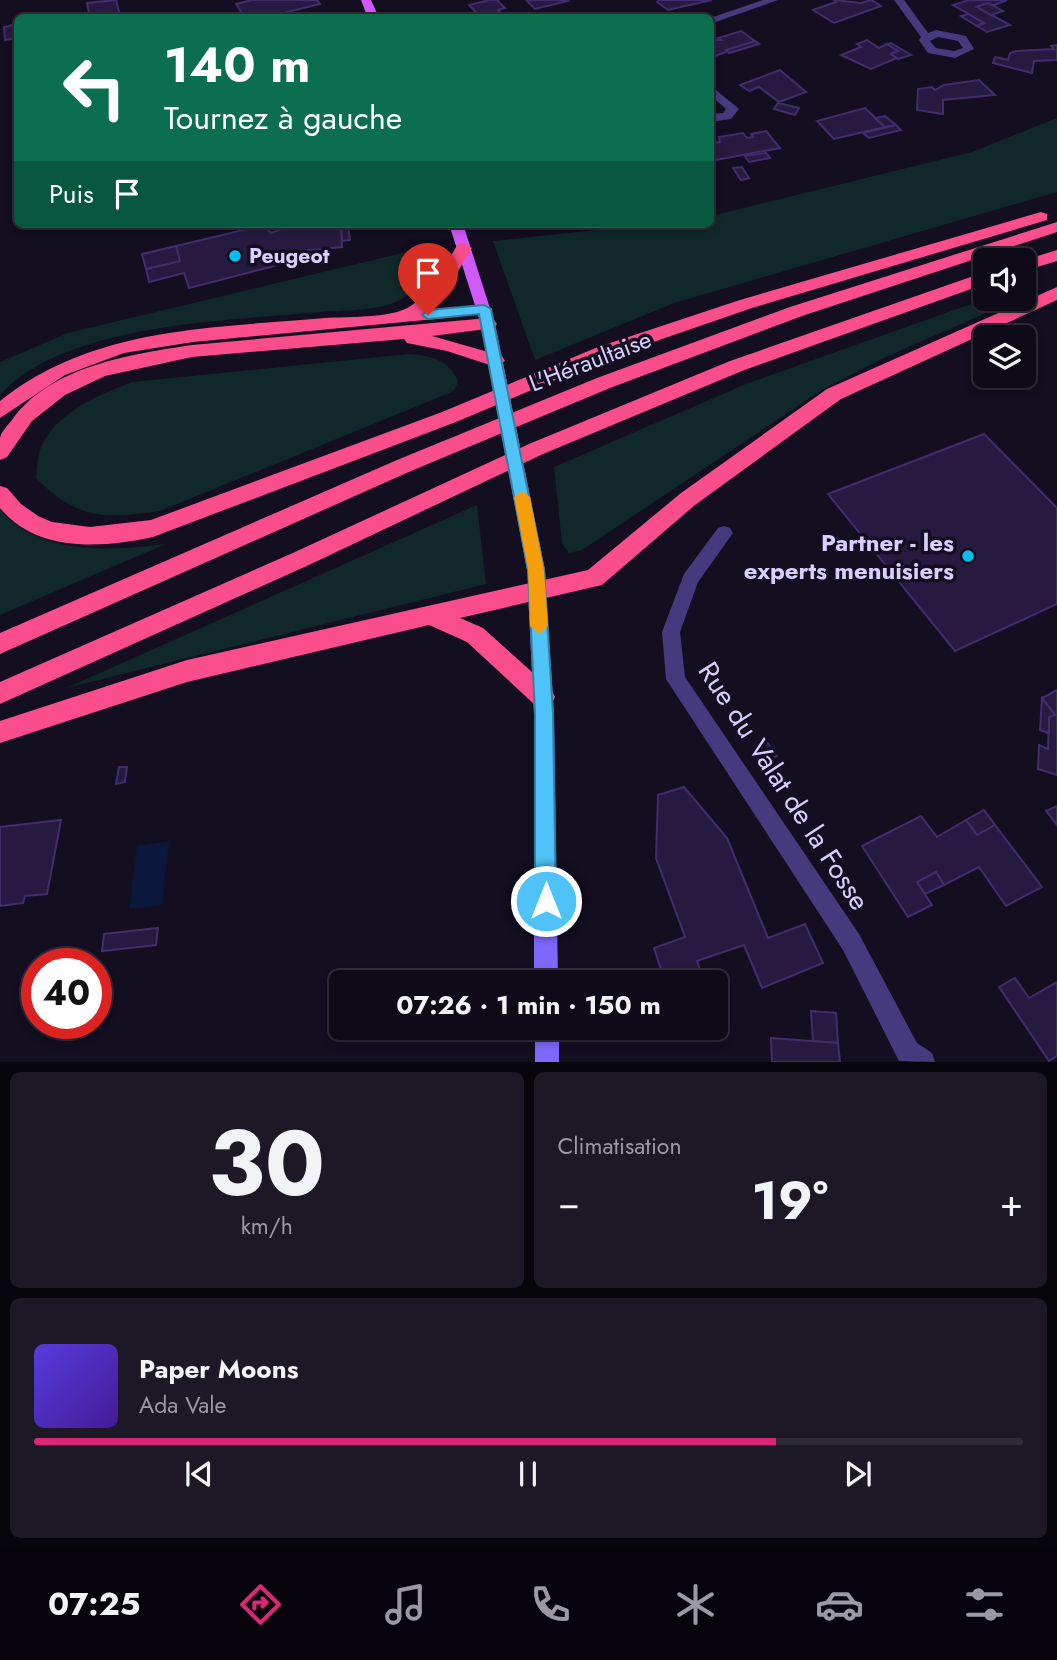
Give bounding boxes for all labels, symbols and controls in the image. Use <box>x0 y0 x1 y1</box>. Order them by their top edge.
text: 140 m <box>164 30 310 100</box>
icon: left <box>49 42 140 133</box>
text: Tournez à gauche <box>164 95 402 141</box>
text: Puis <box>49 175 94 213</box>
icon: arrive <box>108 175 146 213</box>
place label: Peugeot <box>249 241 330 271</box>
pin <box>398 243 458 315</box>
marker: Peugeot <box>227 248 243 264</box>
map controls <box>973 248 1036 388</box>
button: sound <box>973 248 1036 311</box>
icon: arrive <box>409 254 447 292</box>
street label: L'Héraultaise <box>524 322 656 400</box>
button: layers <box>973 325 1036 388</box>
place label: Partner - les experts menuisiers <box>744 525 954 588</box>
marker: Partner - les experts menuisiers <box>960 548 976 564</box>
street label: Rue du Valat de la Fosse <box>688 654 880 918</box>
position arrow <box>509 864 583 938</box>
speed limit sign: 40 <box>21 948 112 1039</box>
text: 07:26 · 1 min · 150 m <box>396 986 661 1024</box>
text: 30 <box>208 1098 325 1229</box>
text: Climatisation <box>558 1129 682 1163</box>
text: 19° <box>751 1163 828 1239</box>
text: − <box>558 1175 580 1230</box>
text: + <box>1000 1175 1023 1230</box>
text: km/h <box>241 1209 293 1243</box>
text: Paper Moons <box>139 1350 299 1388</box>
text: Ada Vale <box>139 1388 226 1422</box>
icon: previous <box>180 1455 218 1493</box>
icon: pause <box>509 1455 547 1493</box>
icon: next <box>839 1455 877 1493</box>
icon: directions <box>236 1580 285 1629</box>
icon: music <box>381 1580 430 1629</box>
icon: phone <box>526 1580 575 1629</box>
icon: climate <box>671 1580 720 1629</box>
icon: car <box>815 1580 864 1629</box>
icon: filters <box>960 1580 1009 1629</box>
text: 07:25 <box>48 1581 140 1627</box>

